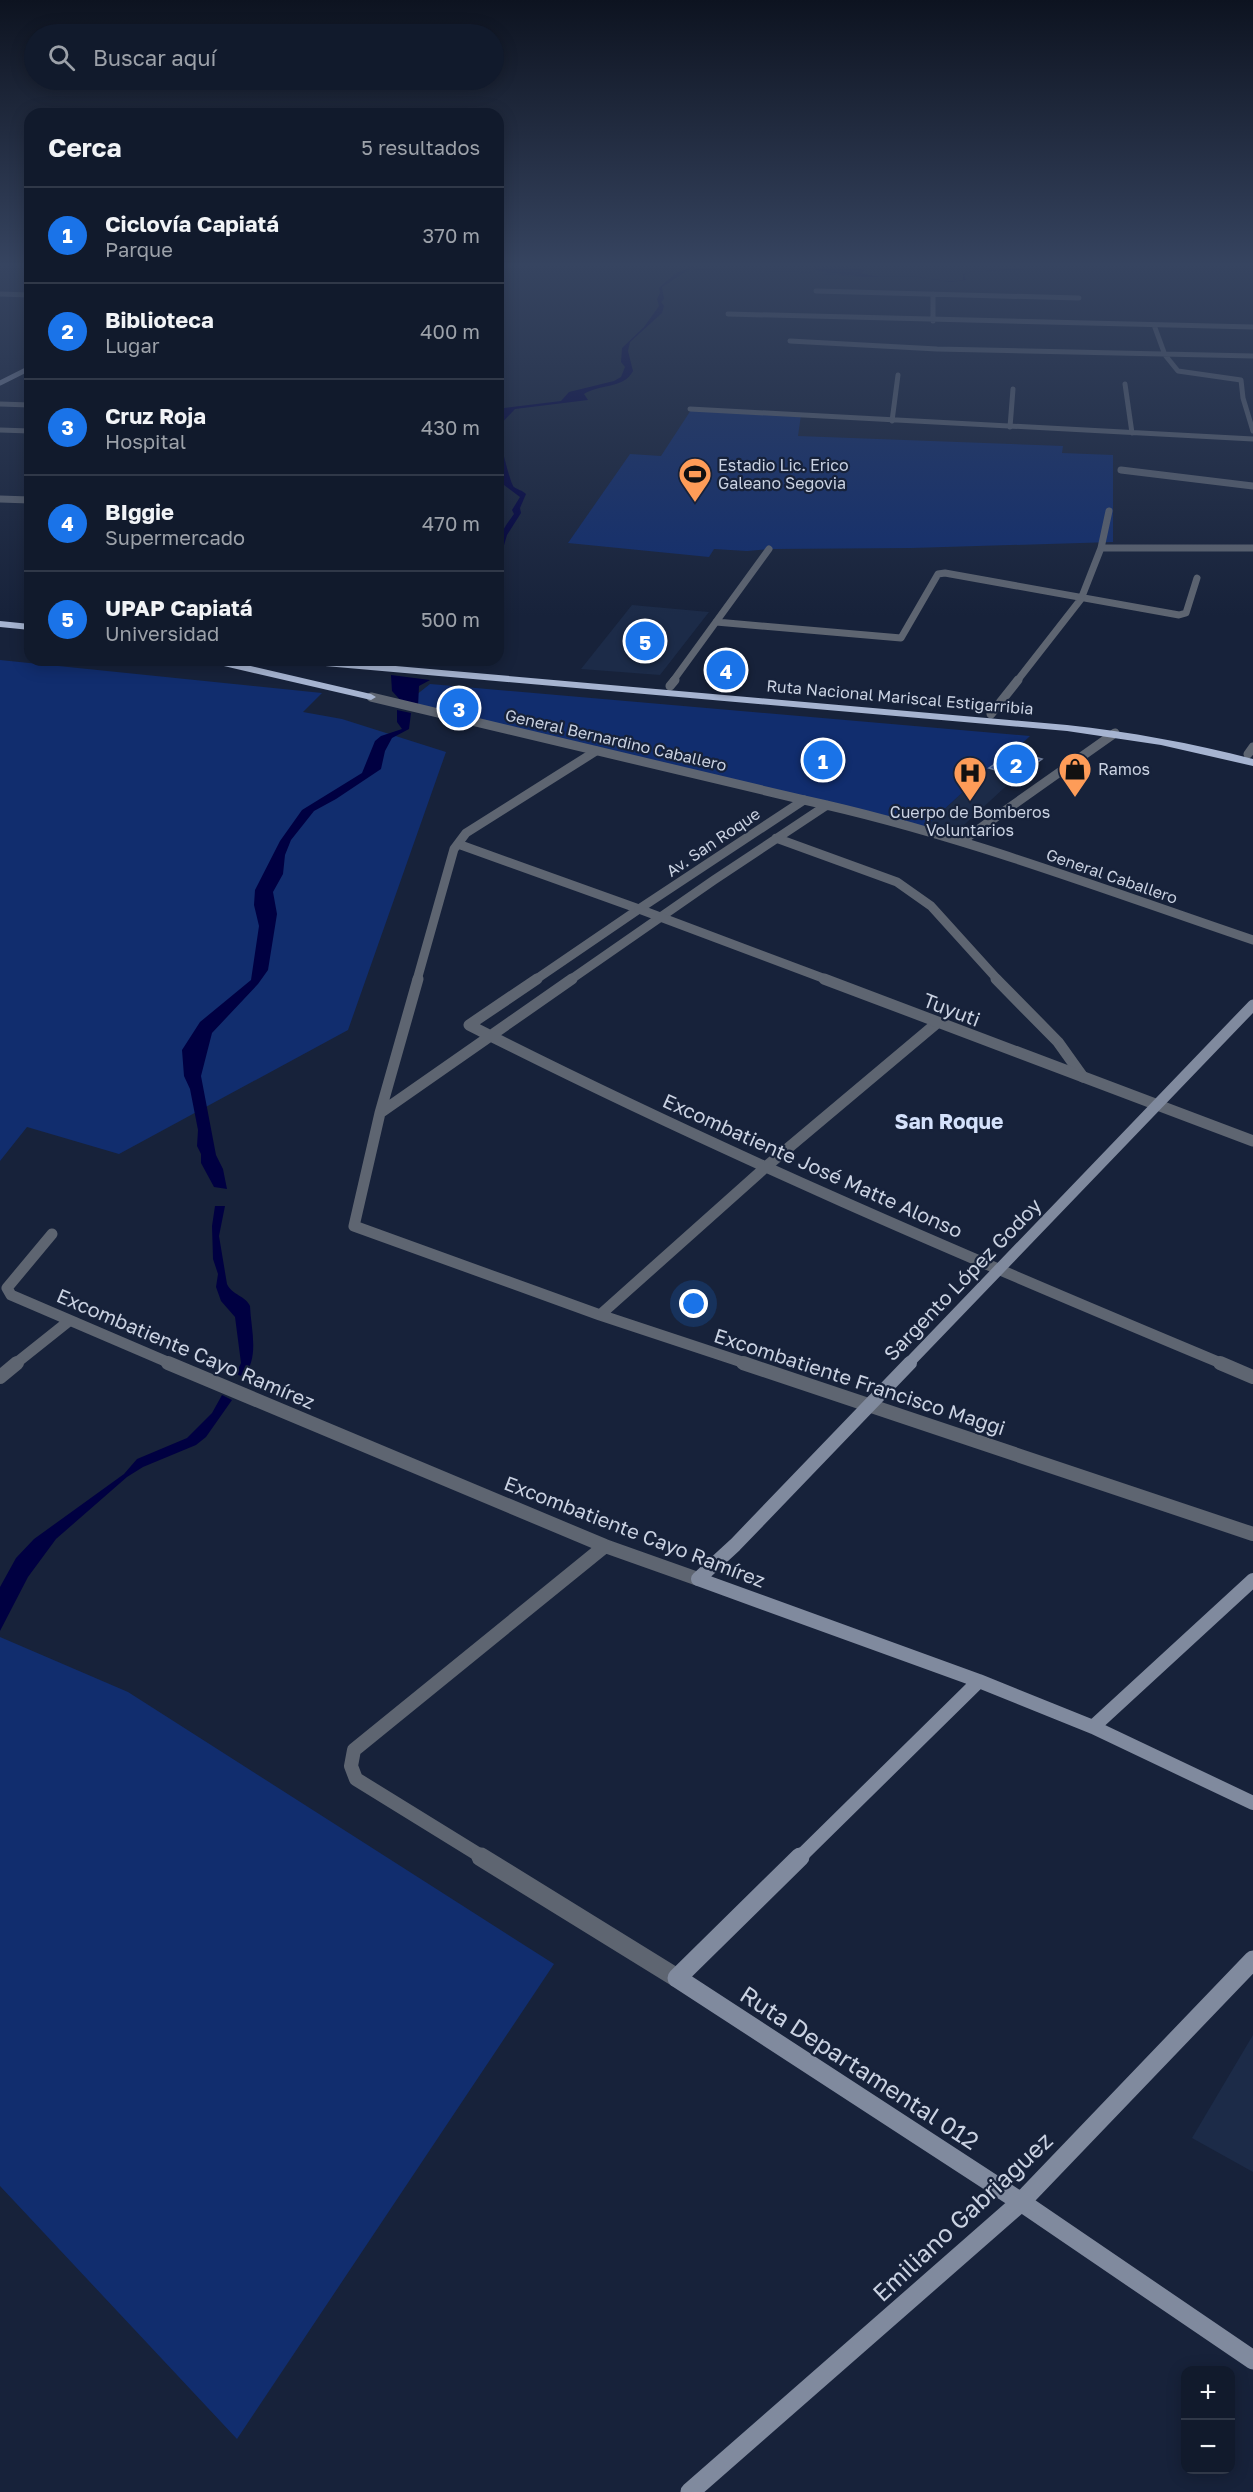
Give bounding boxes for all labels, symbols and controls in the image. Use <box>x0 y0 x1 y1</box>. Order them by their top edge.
search box <box>24 24 504 90</box>
icon: search <box>45 41 78 74</box>
text: Buscar aquí <box>93 44 216 71</box>
text: Cerca <box>48 132 122 163</box>
text: 5 resultados <box>361 135 480 159</box>
text: Ciclovía Capiatá <box>105 210 279 237</box>
text: 1 <box>62 223 73 247</box>
text: 370 m <box>423 223 480 247</box>
text: Parque <box>105 237 173 261</box>
text: Biblioteca <box>105 306 214 333</box>
text: 2 <box>61 319 74 343</box>
text: 400 m <box>420 319 480 343</box>
text: Lugar <box>105 333 160 357</box>
text: Cruz Roja <box>105 402 206 429</box>
text: 3 <box>61 415 74 439</box>
text: 430 m <box>421 415 480 439</box>
text: Hospital <box>105 429 186 453</box>
place label: Estadio Lic. Erico Galeano Segovia <box>718 455 849 493</box>
sports icon: Estadio Lic. Erico Galeano Segovia <box>677 456 713 503</box>
text: BIggie <box>105 498 174 525</box>
text: 4 <box>61 511 74 535</box>
text: 470 m <box>422 511 480 535</box>
text: Supermercado <box>105 525 245 549</box>
text: UPAP Capiatá <box>105 594 253 621</box>
text: 5 <box>61 607 74 631</box>
text: 500 m <box>421 607 480 631</box>
pin: 5 <box>626 618 664 664</box>
text: Universidad <box>105 621 219 645</box>
pin: 4 <box>706 648 746 692</box>
street label: Ruta Nacional Mariscal Estigarribia <box>766 675 1034 719</box>
pin: 3 <box>440 686 478 730</box>
street label: General Bernardino Caballero <box>503 705 729 775</box>
pin: 1 <box>804 738 842 783</box>
pin: 2 <box>996 742 1036 786</box>
shop icon: Ramos <box>1057 751 1093 798</box>
hospital icon: Cuerpo de Bomberos Voluntarios <box>952 755 988 802</box>
place label: Ramos <box>1098 759 1150 779</box>
place label: Cuerpo de Bomberos Voluntarios <box>890 802 1050 840</box>
street label: Av. San Roque <box>662 803 764 881</box>
street label: General Caballero <box>1044 844 1180 908</box>
street label: Tuyuti <box>920 987 984 1031</box>
street label: Excombatiente José Matte Alonso <box>659 1088 967 1242</box>
district label: San Roque <box>895 1108 1003 1134</box>
street label: Sargento López Godoy <box>878 1193 1046 1365</box>
street label: Excombatiente Cayo Ramírez <box>53 1283 319 1413</box>
your location <box>679 1289 708 1318</box>
street label: Excombatiente Francisco Maggi <box>711 1322 1009 1440</box>
street label: Excombatiente Cayo Ramírez <box>501 1470 769 1592</box>
street label: Ruta Departamental 012 <box>735 1979 985 2155</box>
street label: Emiliano Gabriaguez <box>866 2125 1058 2307</box>
map controls <box>1181 2366 1235 2474</box>
button: + <box>1181 2366 1235 2420</box>
button: − <box>1181 2420 1235 2474</box>

